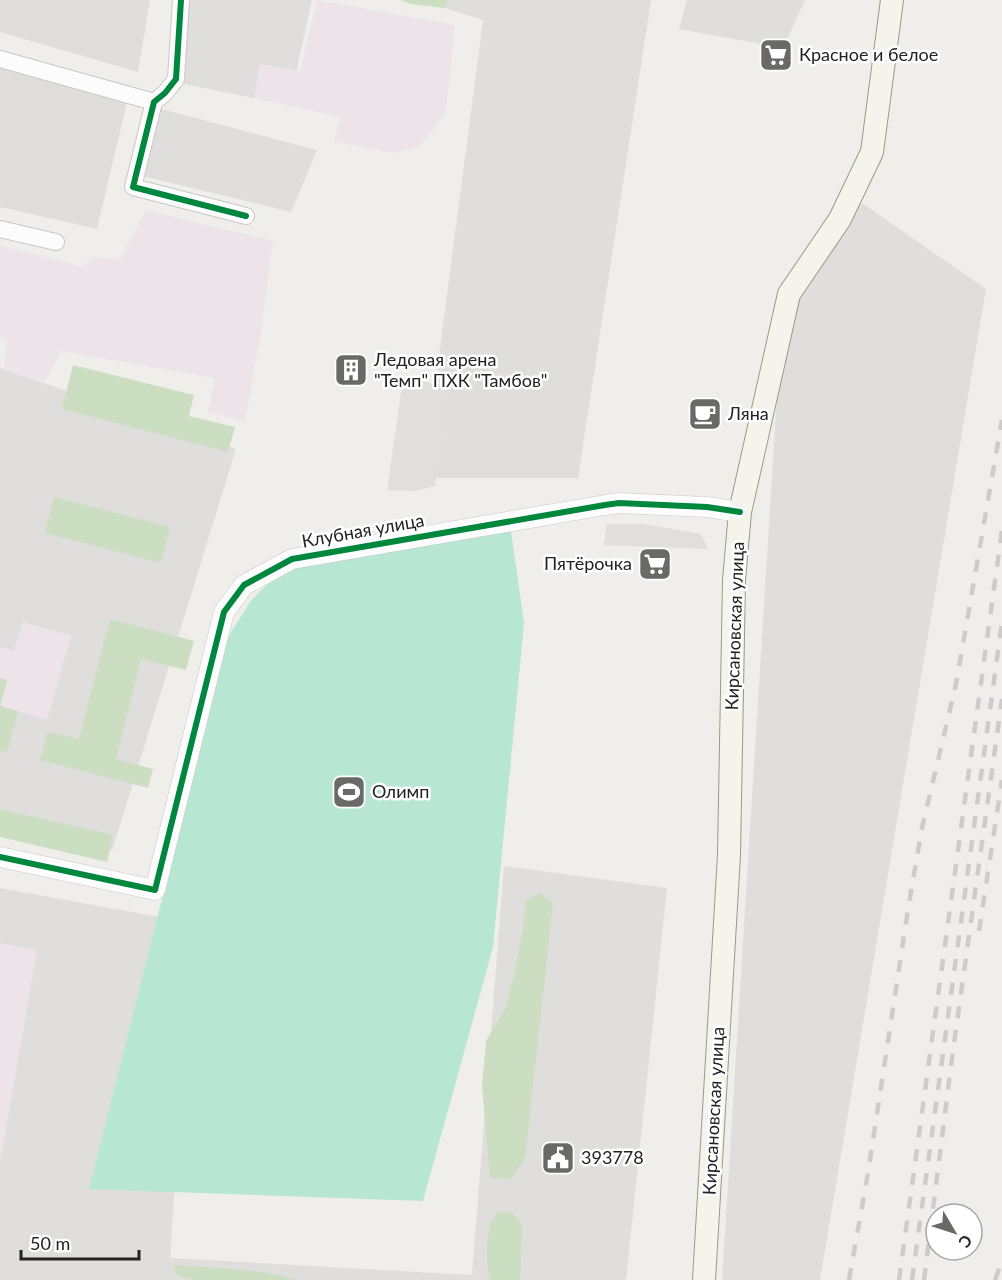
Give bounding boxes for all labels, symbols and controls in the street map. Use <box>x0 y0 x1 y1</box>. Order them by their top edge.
supermarket icon: Красное и белое <box>758 37 794 73</box>
place label: Красное и белое <box>799 43 938 65</box>
place label: Ледовая арена "Темп" ПХК "Тамбов" <box>373 348 547 391</box>
building icon: Ледовая арена "Темп" ПХК "Тамбов" <box>333 352 369 388</box>
cafe icon: Ляна <box>687 396 723 432</box>
place label: Ляна <box>727 402 769 424</box>
street label: Клубная улица <box>300 508 426 552</box>
street label: Кирсановская улица <box>720 541 748 711</box>
supermarket icon: Пятёрочка <box>637 546 673 582</box>
place label: Пятёрочка <box>544 552 632 574</box>
sports icon: Олимп <box>331 774 367 810</box>
place label: Олимп <box>372 780 429 802</box>
street label: Кирсановская улица <box>698 1026 728 1196</box>
public building icon: 393778 <box>540 1140 576 1176</box>
place label: 393778 <box>581 1146 644 1168</box>
north arrow <box>924 1202 984 1262</box>
scale bar <box>21 1223 140 1261</box>
text: 50 m <box>30 1232 70 1254</box>
text: С <box>955 1232 977 1252</box>

